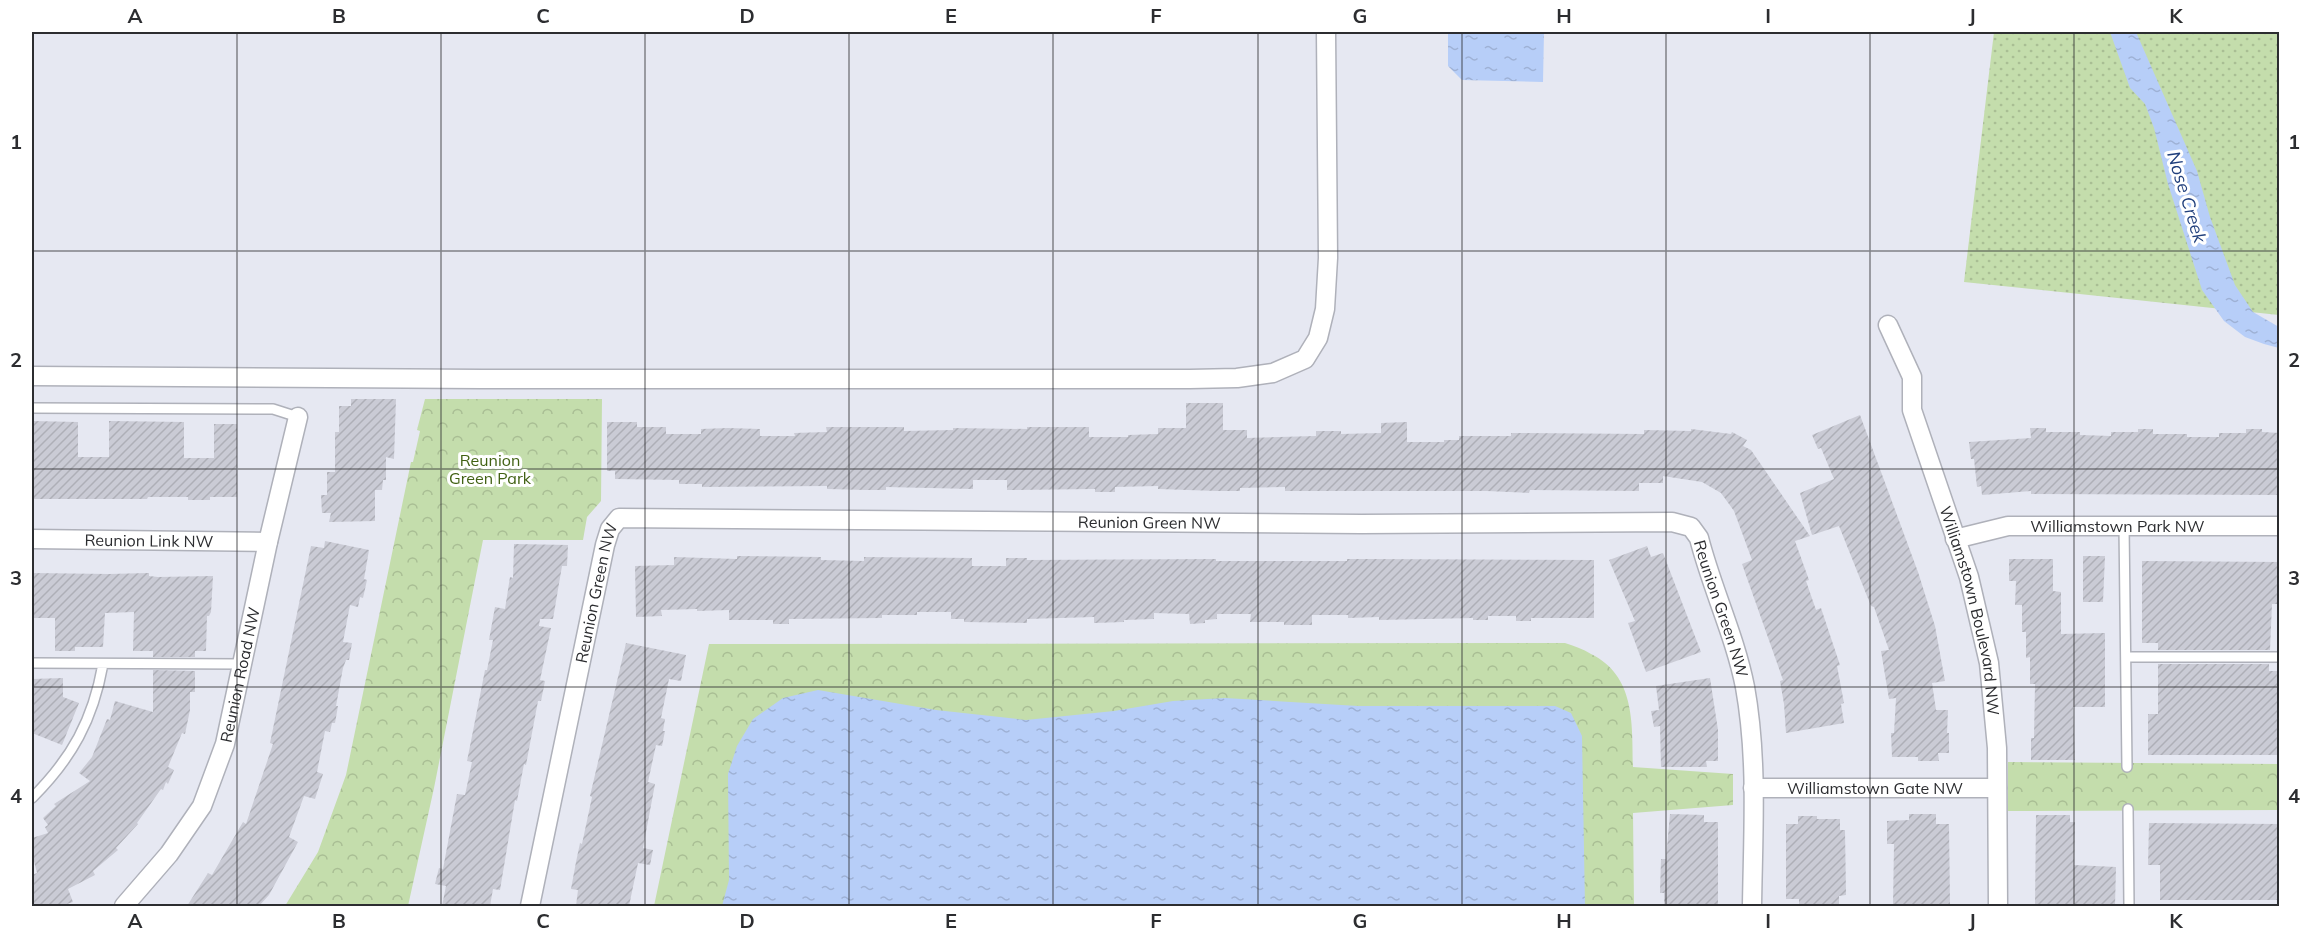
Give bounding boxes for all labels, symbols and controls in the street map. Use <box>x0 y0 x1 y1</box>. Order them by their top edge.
text: A <box>128 3 143 28</box>
text: B <box>332 3 346 28</box>
text: C <box>536 3 550 28</box>
text: D <box>739 3 755 28</box>
text: E <box>945 3 957 28</box>
text: F <box>1150 3 1162 28</box>
text: G <box>1353 3 1367 28</box>
text: H <box>1556 3 1572 28</box>
text: I <box>1765 3 1771 28</box>
text: J <box>1968 3 1976 28</box>
text: K <box>2169 3 2183 28</box>
text: 1 <box>10 129 22 154</box>
text: 1 <box>2288 129 2300 154</box>
water label: Nose Creek <box>2162 148 2212 246</box>
text: 2 <box>10 347 22 372</box>
text: 2 <box>2288 347 2300 372</box>
park label: Reunion Green Park <box>449 450 532 488</box>
street label: Williamstown Boulevard NW <box>1935 503 2004 717</box>
street label: Reunion Green NW <box>1078 512 1221 533</box>
street label: Williamstown Park NW <box>2030 516 2205 536</box>
street label: Reunion Green NW <box>571 520 621 665</box>
street label: Reunion Link NW <box>84 530 214 551</box>
street label: Reunion Green NW <box>1690 538 1753 679</box>
text: 3 <box>10 565 22 590</box>
text: 3 <box>2288 565 2300 590</box>
street label: Reunion Road NW <box>216 605 264 744</box>
street label: Williamstown Gate NW <box>1787 778 1963 798</box>
text: 4 <box>10 783 22 808</box>
text: 4 <box>2288 783 2300 808</box>
text: A <box>128 908 143 933</box>
text: B <box>332 908 346 933</box>
text: C <box>536 908 550 933</box>
text: D <box>739 908 755 933</box>
text: E <box>945 908 957 933</box>
text: F <box>1150 908 1162 933</box>
text: G <box>1353 908 1367 933</box>
text: H <box>1556 908 1572 933</box>
text: I <box>1765 908 1771 933</box>
text: J <box>1968 908 1976 933</box>
text: K <box>2169 908 2183 933</box>

